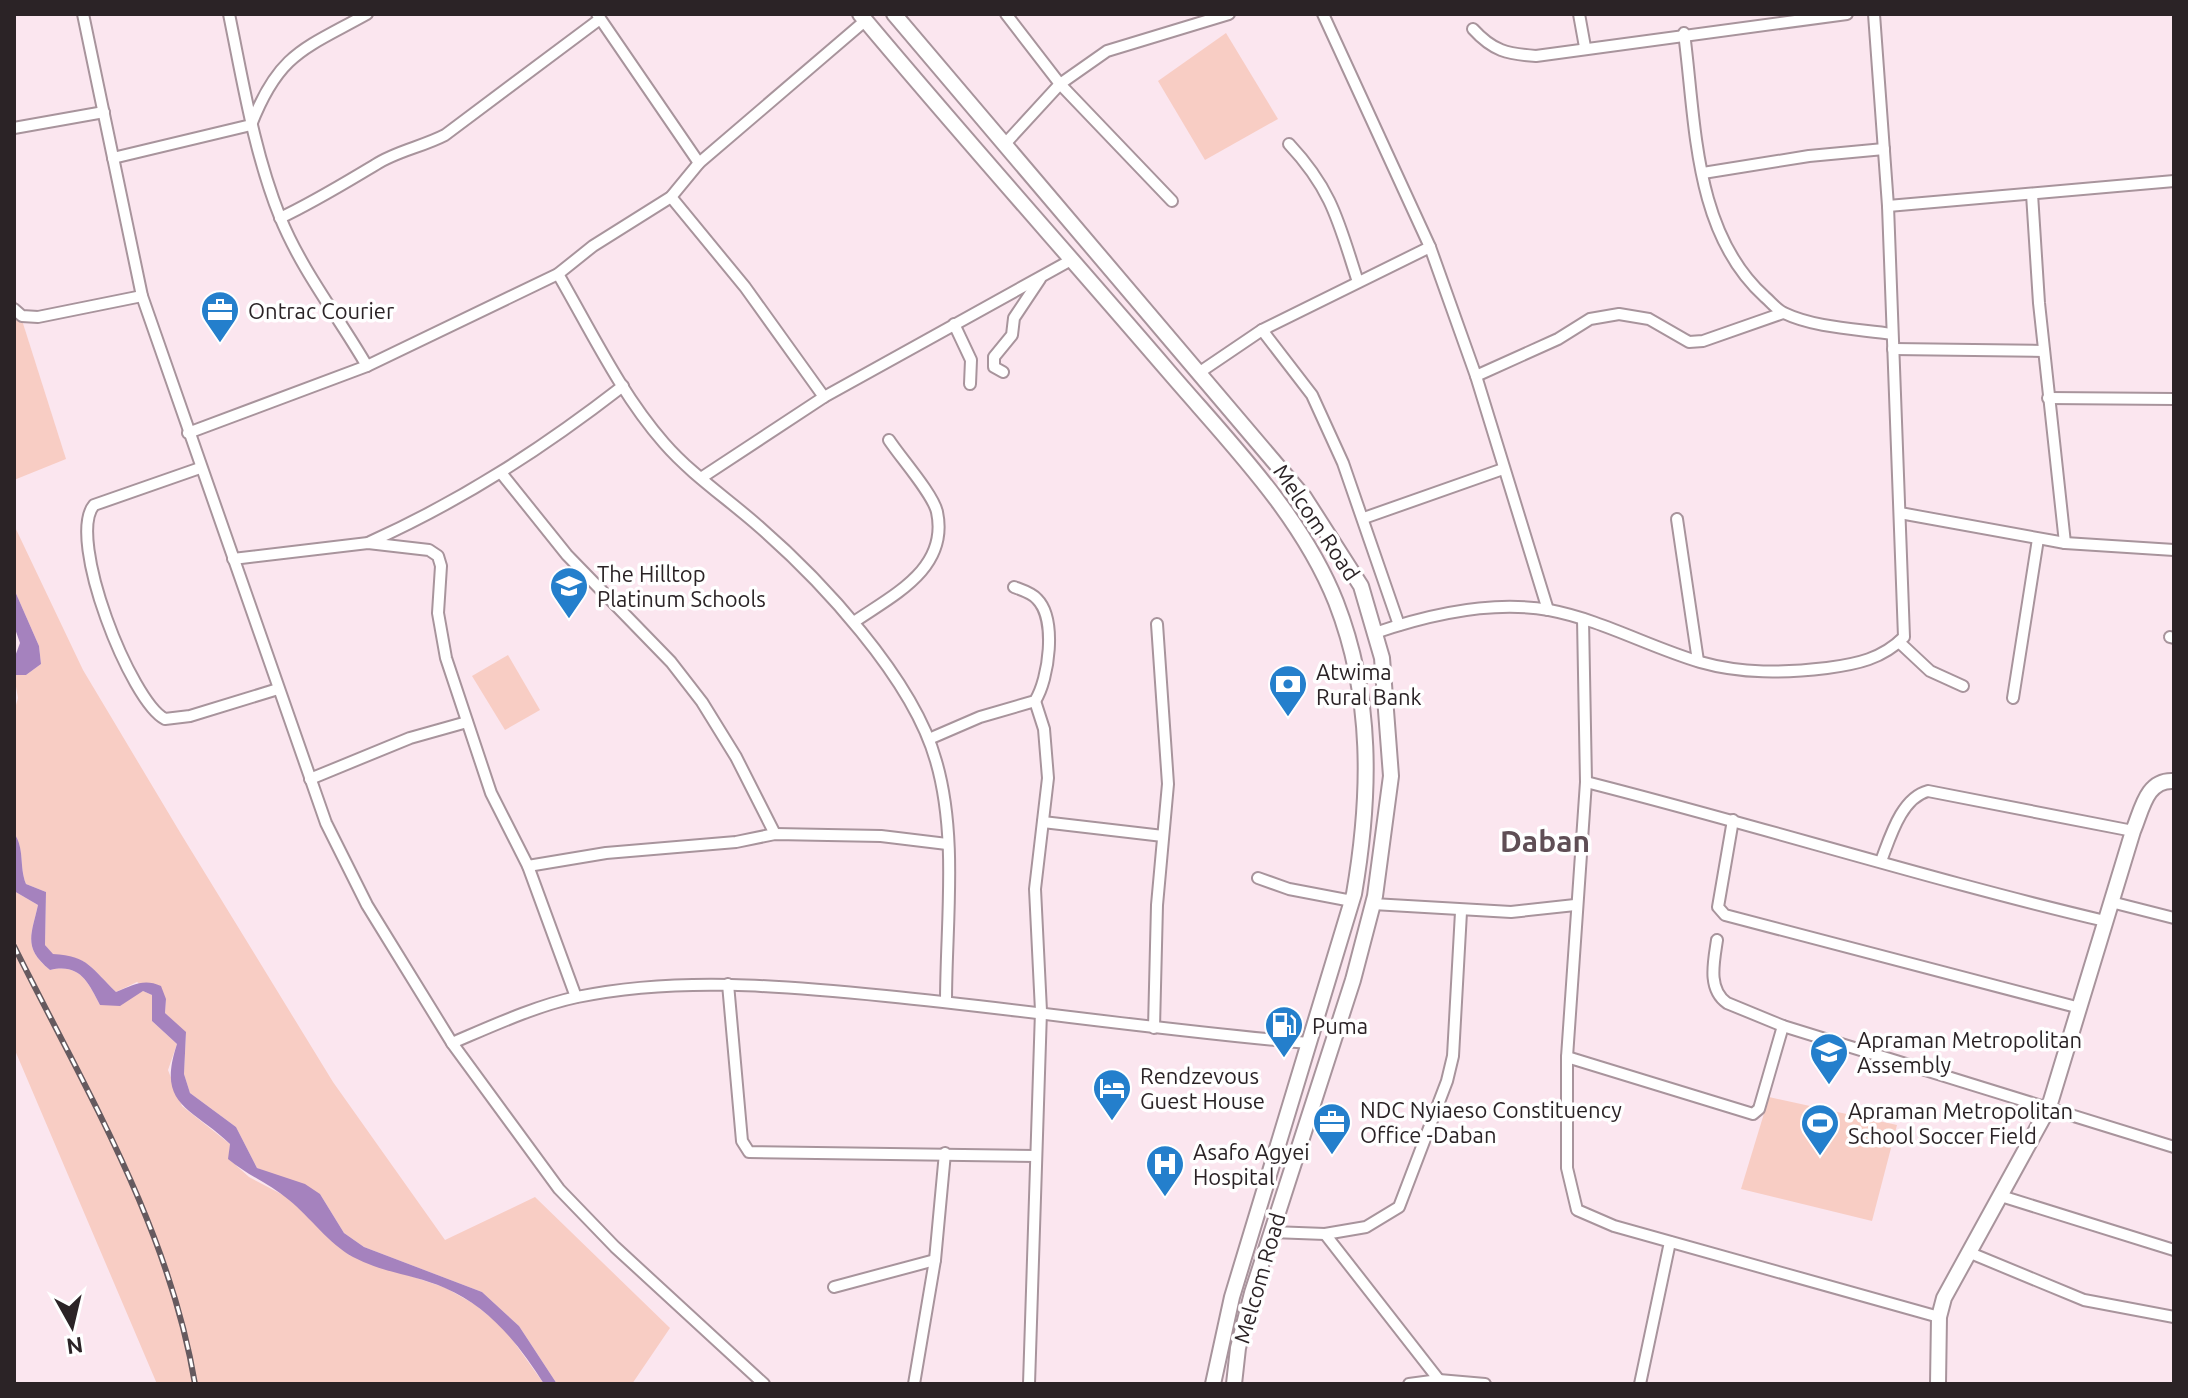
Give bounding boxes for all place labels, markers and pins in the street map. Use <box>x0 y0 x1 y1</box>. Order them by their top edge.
office icon: Ontrac Courier <box>199 289 241 344</box>
place label: Ontrac Courier <box>248 298 395 323</box>
place label: The Hilltop Platinum Schools <box>597 561 766 611</box>
school or university icon: The Hilltop Platinum Schools <box>548 565 590 620</box>
place label: Atwima Rural Bank <box>1316 659 1422 709</box>
bank icon: Atwima Rural Bank <box>1267 663 1309 718</box>
fuel station icon: Puma <box>1263 1004 1305 1059</box>
place label: Puma <box>1312 1013 1368 1038</box>
place label: Apraman Metropolitan Assembly <box>1857 1027 2082 1077</box>
school or university icon: Apraman Metropolitan Assembly <box>1808 1031 1850 1086</box>
place label: Rendzevous Guest House <box>1140 1063 1265 1113</box>
hotel icon: Rendzevous Guest House <box>1091 1067 1133 1122</box>
place label: NDC Nyiaeso Constituency Office -Daban <box>1360 1097 1622 1147</box>
place label: Apraman Metropolitan School Soccer Field <box>1848 1098 2073 1148</box>
office icon: NDC Nyiaeso Constituency Office -Daban <box>1311 1101 1353 1156</box>
sports icon: Apraman Metropolitan School Soccer Field <box>1799 1102 1841 1157</box>
place label: Asafo Agyei Hospital <box>1193 1139 1310 1189</box>
hospital icon: Asafo Agyei Hospital <box>1144 1143 1186 1198</box>

